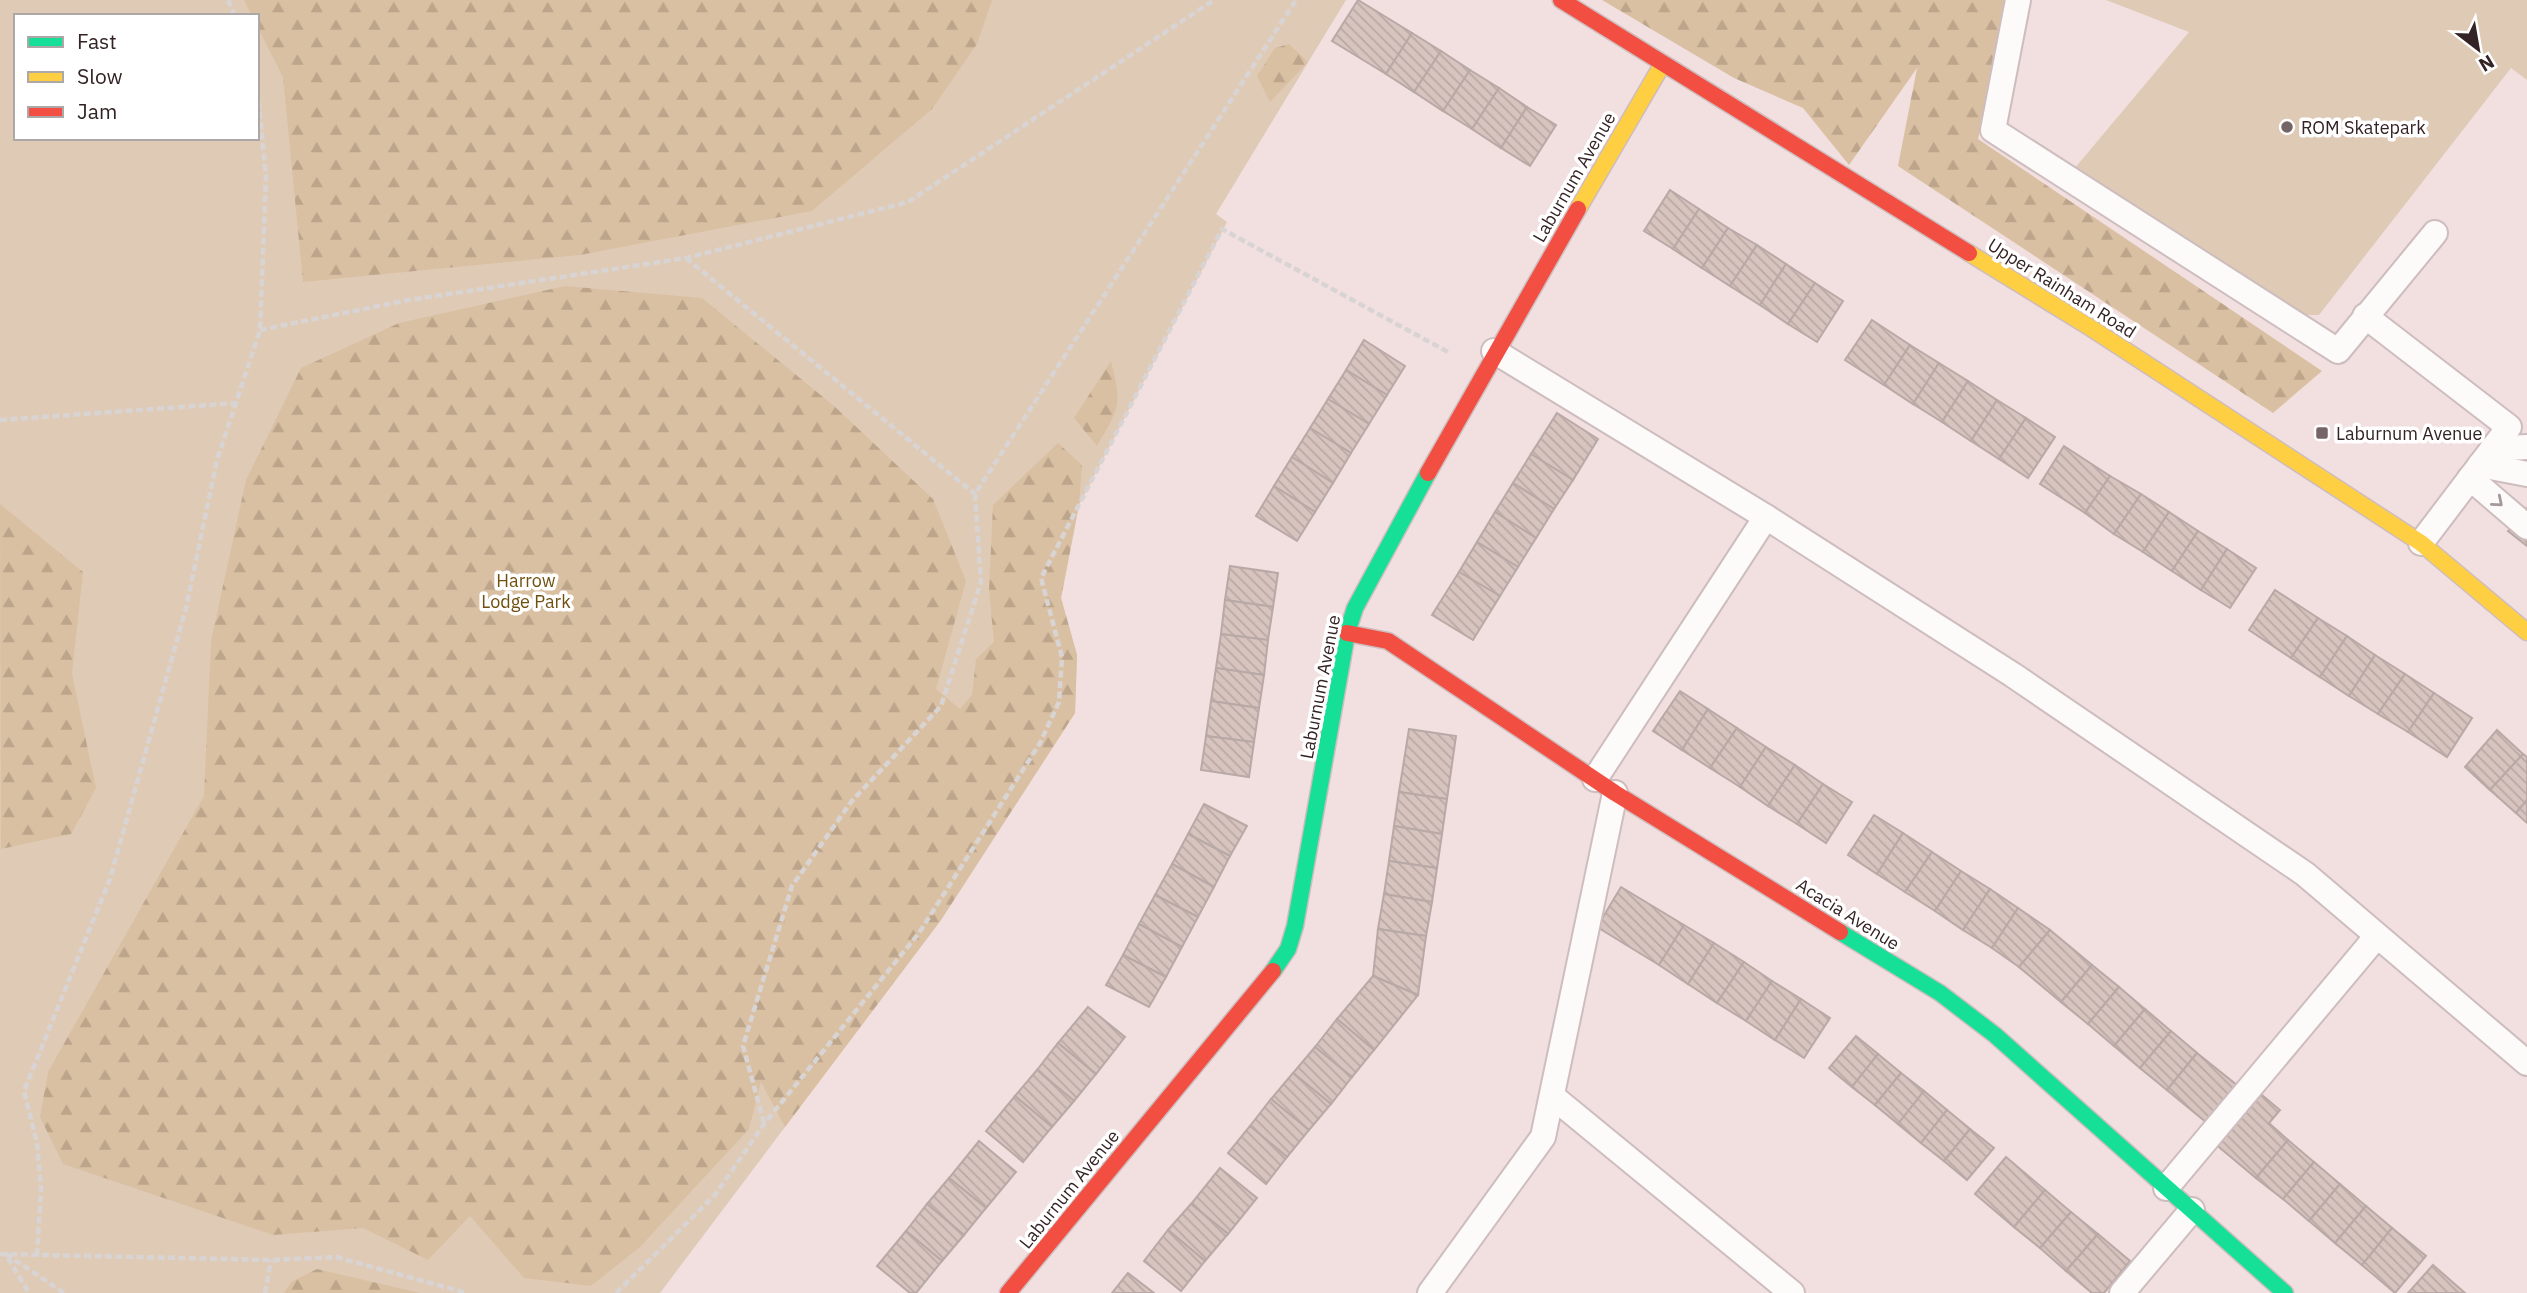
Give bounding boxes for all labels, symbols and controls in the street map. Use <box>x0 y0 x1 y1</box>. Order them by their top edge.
legend <box>14 14 259 140</box>
north arrow <box>2443 14 2513 84</box>
text: Fast <box>77 27 117 55</box>
text: N <box>2475 50 2499 77</box>
text: Slow <box>77 62 123 90</box>
text: Jam <box>77 97 117 125</box>
street label: Laburnum Avenue <box>1527 108 1621 246</box>
place label: ROM Skatepark <box>2301 116 2426 139</box>
marker: ROM Skatepark <box>2279 119 2295 135</box>
street label: Upper Rainham Road <box>1984 233 2140 343</box>
place label: Laburnum Avenue <box>2336 422 2483 445</box>
marker: Laburnum Avenue <box>2314 425 2330 441</box>
one-way arrow <box>2491 494 2503 507</box>
park label: Harrow Lodge Park <box>481 569 571 613</box>
street label: Laburnum Avenue <box>1295 613 1345 761</box>
street label: Acacia Avenue <box>1792 873 1904 955</box>
street label: Laburnum Avenue <box>1014 1125 1124 1253</box>

